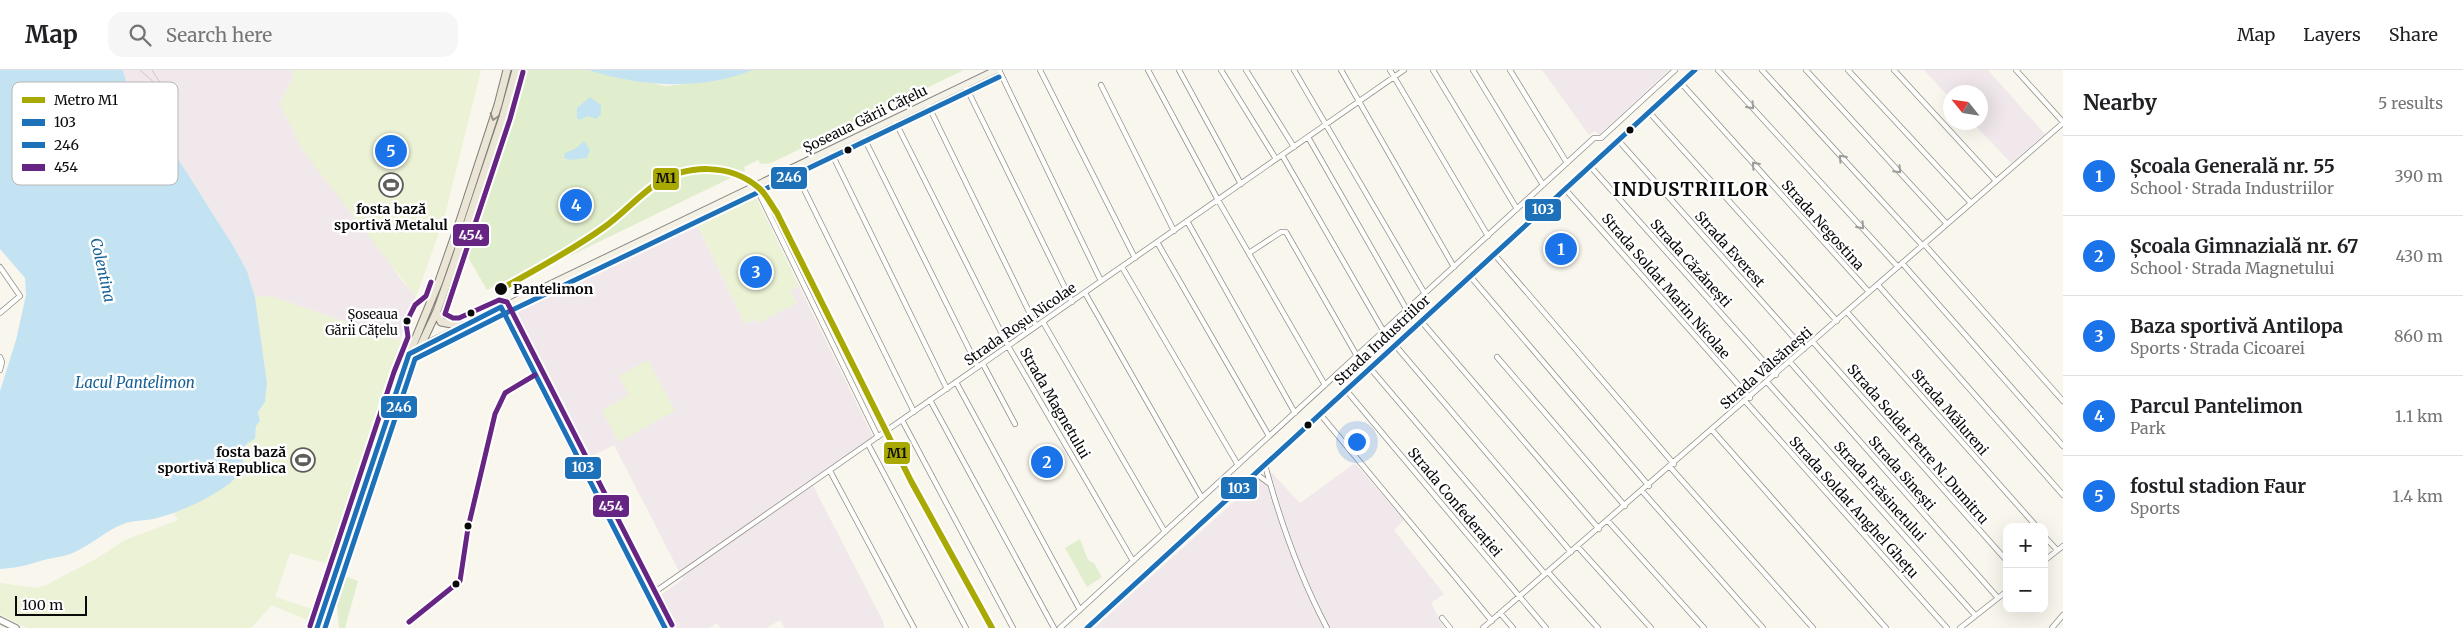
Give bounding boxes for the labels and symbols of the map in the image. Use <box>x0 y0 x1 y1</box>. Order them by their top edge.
street label: Șoseaua Gării Cățelu <box>800 81 930 157</box>
legend <box>12 82 178 185</box>
north arrow <box>1943 85 1988 130</box>
text: Metro M1 <box>54 91 118 109</box>
one-way arrow <box>1745 100 1754 109</box>
one-way arrow <box>490 112 500 121</box>
text: 103 <box>54 113 76 131</box>
unlabelled marker <box>1625 125 1635 135</box>
pin: 5 <box>375 132 407 170</box>
text: 246 <box>54 136 79 154</box>
unlabelled marker <box>843 145 853 155</box>
one-way arrow <box>1839 154 1848 163</box>
text: 454 <box>54 158 78 176</box>
one-way arrow <box>1751 161 1760 170</box>
one-way arrow <box>1892 165 1901 174</box>
line badge: 246 <box>770 166 808 190</box>
line badge: M1 <box>652 167 680 191</box>
text: 246 <box>776 168 802 186</box>
text: M1 <box>656 169 677 187</box>
sports icon: fosta bază sportivă Metalul <box>378 172 404 198</box>
street label: Strada Negostina <box>1778 176 1869 274</box>
district label: INDUSTRIILOR <box>1613 177 1769 201</box>
pin: 4 <box>560 186 592 224</box>
line badge: 103 <box>1524 198 1562 222</box>
place label: fosta bază sportivă Metalul <box>334 200 448 234</box>
text: 103 <box>1532 200 1554 218</box>
street label: Strada Everest <box>1691 207 1769 291</box>
street label: Strada Soldat Marin Nicolae <box>1598 210 1734 362</box>
street label: Strada Căzănești <box>1647 215 1736 311</box>
one-way arrow <box>1855 220 1864 229</box>
line badge: 454 <box>452 223 490 247</box>
text: 454 <box>459 226 483 244</box>
pin: 1 <box>1545 230 1577 268</box>
water label: Colentina <box>86 236 120 304</box>
pin: 3 <box>740 253 772 291</box>
street label: Strada Roșu Nicolae <box>960 278 1080 370</box>
place label: Pantelimon <box>513 280 594 298</box>
marker: Pantelimon <box>493 281 509 297</box>
street label: Strada Industriilor <box>1330 291 1434 389</box>
place label: Șoseaua Gării Cățelu <box>325 306 398 339</box>
unlabelled marker <box>466 308 476 318</box>
marker: Șoseaua Gării Cățelu <box>402 316 412 326</box>
street label: Strada Vâlsănești <box>1716 323 1816 413</box>
street label: Strada Magnetului <box>1016 344 1094 462</box>
street label: Strada Soldat Petre N. Dumitru <box>1844 360 1993 528</box>
street label: Strada Mălureni <box>1908 365 1993 459</box>
water label: Lacul Pantelimon <box>75 373 195 392</box>
line badge: 246 <box>380 395 418 419</box>
text: 246 <box>386 398 412 416</box>
unlabelled marker <box>1303 420 1313 430</box>
your location <box>1344 429 1370 455</box>
street label: Strada Soldat Anghel Ghețu <box>1785 432 1923 582</box>
street label: Strada Sinești <box>1865 432 1940 514</box>
street label: Strada Frăsinetului <box>1830 437 1930 545</box>
line badge: M1 <box>883 441 911 465</box>
place label: fosta bază sportivă Republica <box>158 443 286 477</box>
pin: 2 <box>1031 443 1063 481</box>
text: M1 <box>887 444 908 462</box>
street label: Strada Confederației <box>1404 444 1506 561</box>
sports icon: fosta bază sportivă Republica <box>290 447 316 473</box>
line badge: 103 <box>564 456 602 480</box>
text: 103 <box>572 458 594 476</box>
line badge: 103 <box>1220 476 1258 500</box>
text: 103 <box>1228 479 1250 497</box>
line badge: 454 <box>592 494 630 518</box>
text: 454 <box>599 497 623 515</box>
unlabelled marker <box>463 521 473 531</box>
unlabelled marker <box>451 579 461 589</box>
scale bar <box>15 593 88 616</box>

